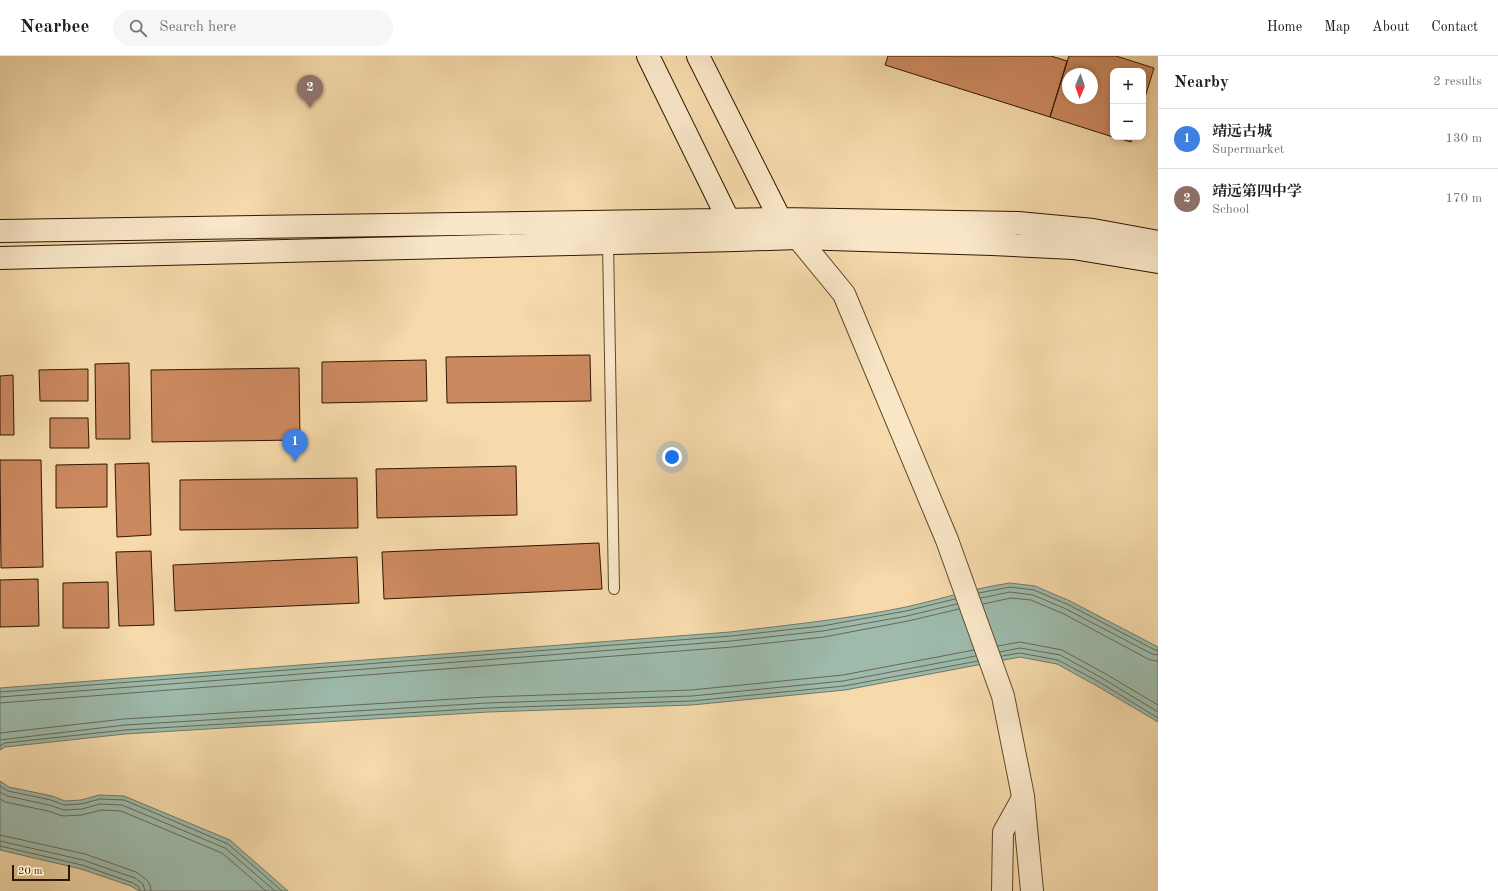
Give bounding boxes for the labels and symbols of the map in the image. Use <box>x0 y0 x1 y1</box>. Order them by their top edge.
north arrow <box>1062 68 1098 104</box>
pin: 2 <box>297 75 323 108</box>
pin: 1 <box>282 429 308 462</box>
your location <box>662 447 682 467</box>
scale bar <box>12 863 70 882</box>

